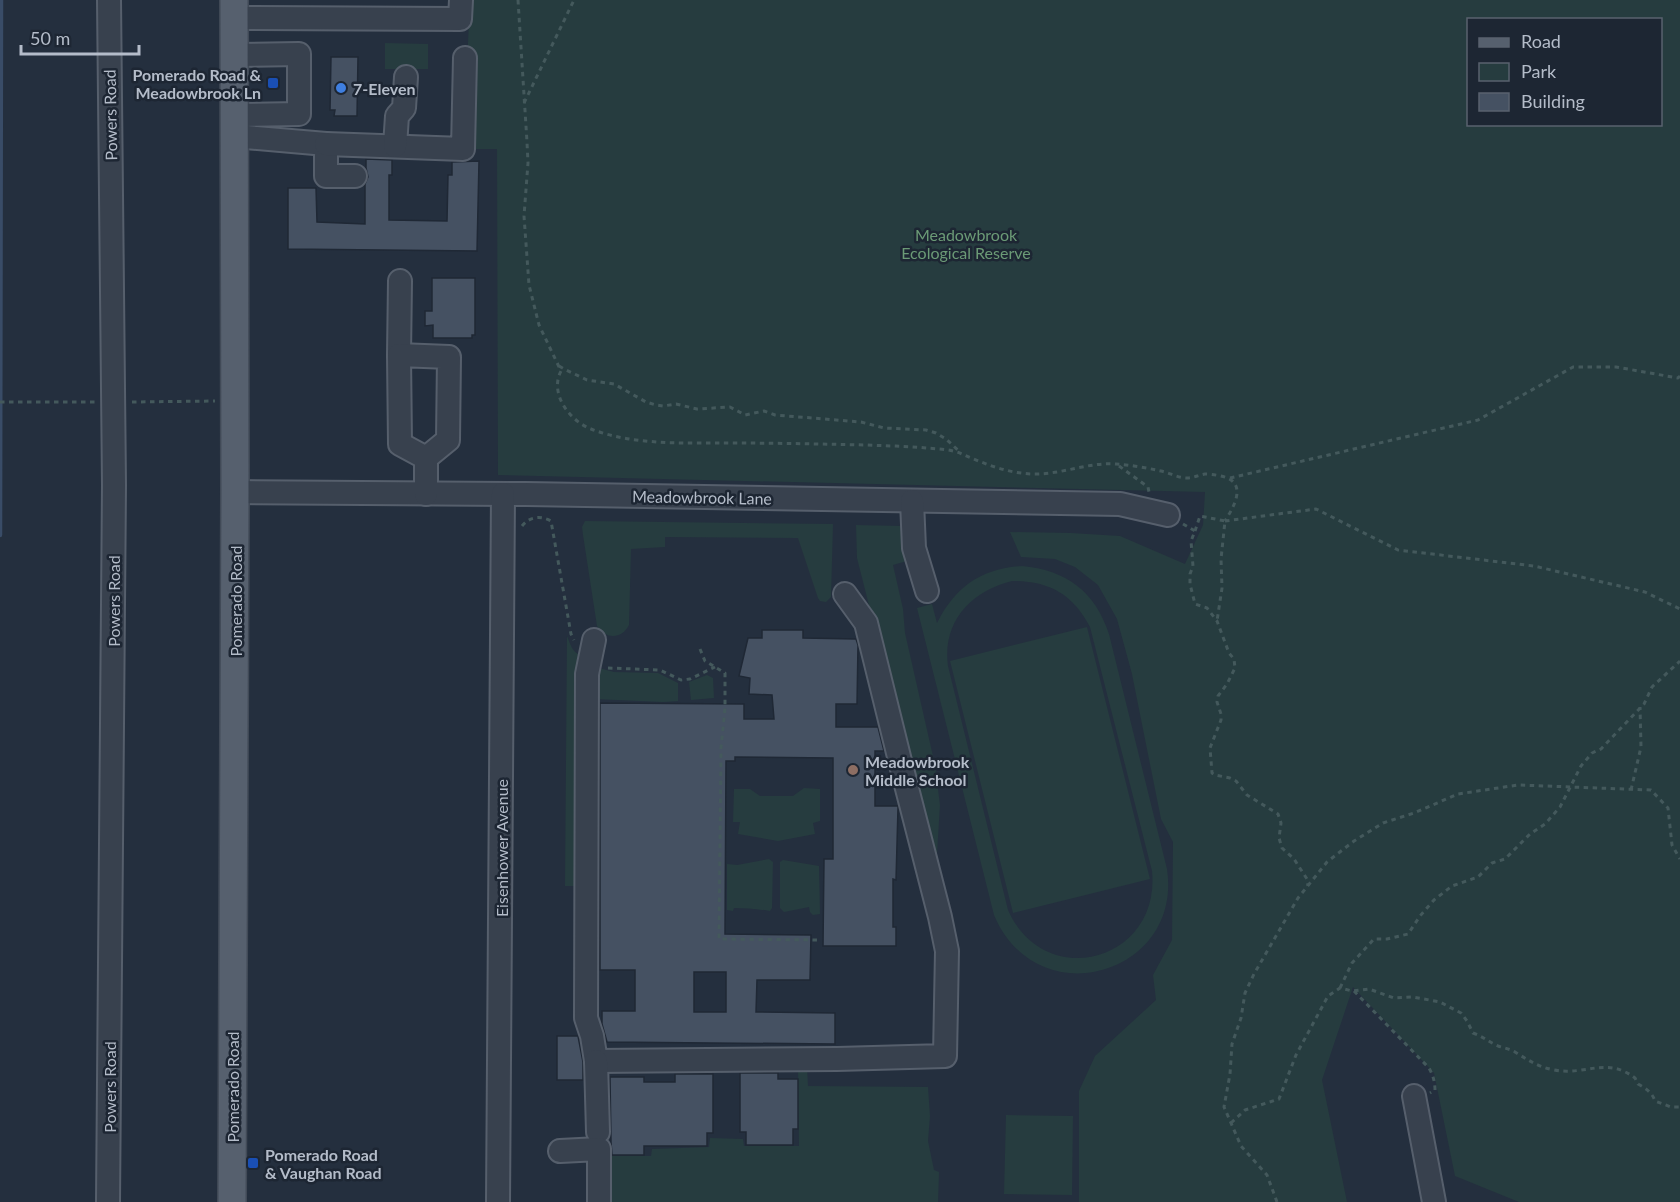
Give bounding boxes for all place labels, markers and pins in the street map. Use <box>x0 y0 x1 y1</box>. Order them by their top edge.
place label: Pomerado Road & Meadowbrook Ln <box>133 65 261 102</box>
marker: Pomerado Road & Meadowbrook Ln <box>266 76 280 90</box>
place label: 7-Eleven <box>353 79 416 98</box>
marker: 7-Eleven <box>334 81 348 95</box>
place label: Meadowbrook Middle School <box>865 752 970 789</box>
marker: Meadowbrook Middle School <box>846 763 860 777</box>
place label: Pomerado Road & Vaughan Road <box>265 1145 382 1182</box>
marker: Pomerado Road & Vaughan Road <box>246 1156 260 1170</box>

